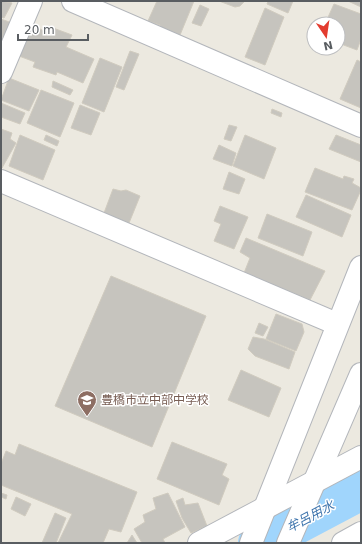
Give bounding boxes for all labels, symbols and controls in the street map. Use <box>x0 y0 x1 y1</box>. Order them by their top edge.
scale bar <box>18 16 88 42</box>
north arrow <box>306 16 346 56</box>
text: 20 m <box>24 23 55 37</box>
text: N <box>322 38 334 53</box>
school or university icon: 豊橋市立中部中学校 <box>76 389 98 417</box>
place label: 豊橋市立中部中学校 <box>101 393 209 407</box>
water label: 牟呂用水 <box>284 497 338 535</box>

